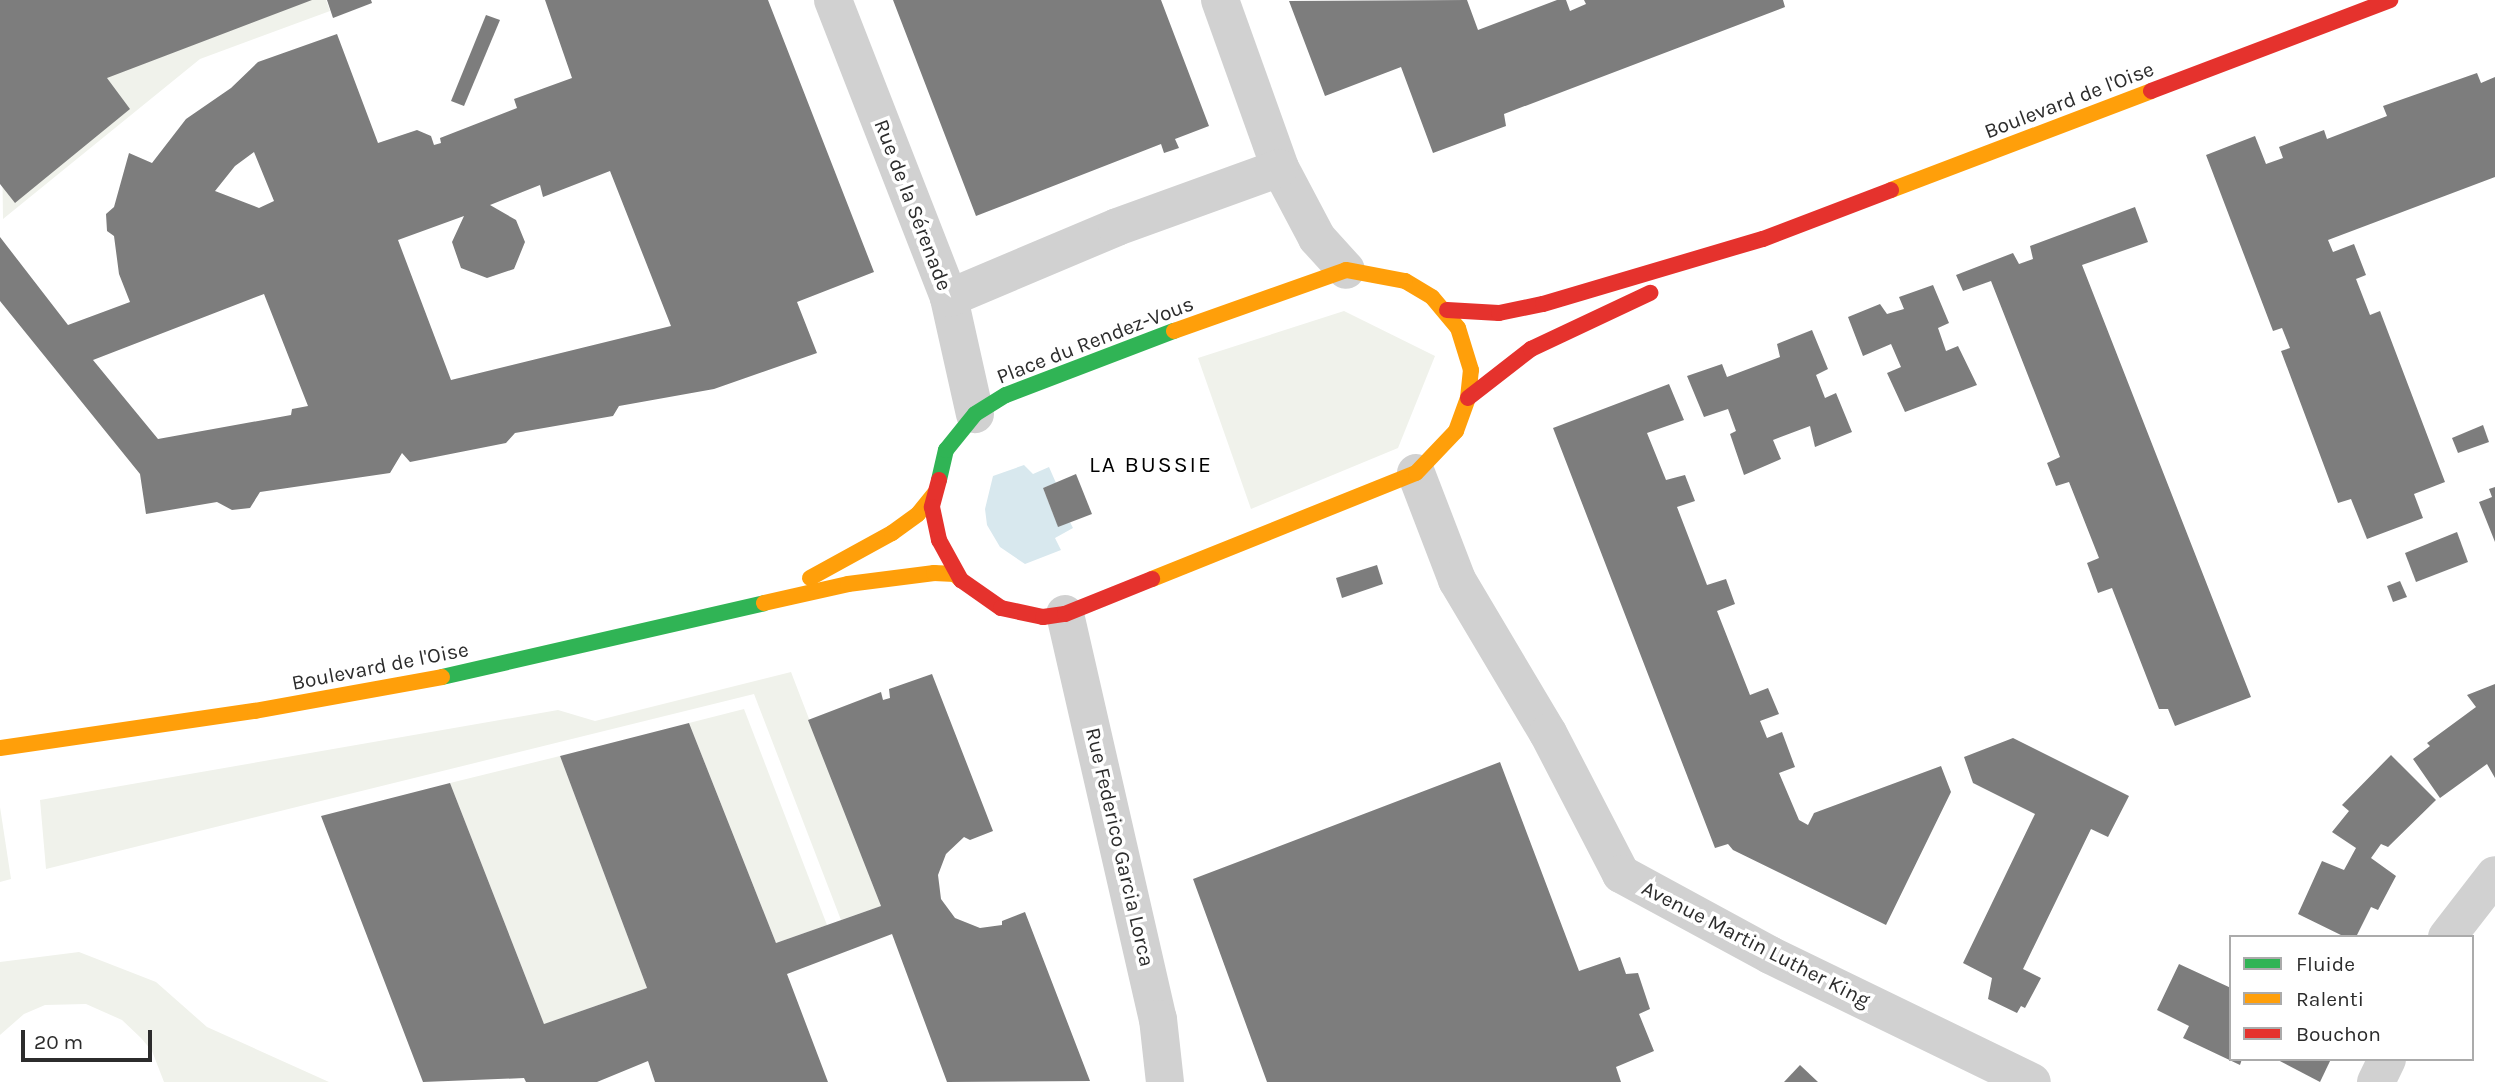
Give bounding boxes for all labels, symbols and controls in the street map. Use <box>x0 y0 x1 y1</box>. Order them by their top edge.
street label: Boulevard de l'Oise <box>1981 56 2157 144</box>
street label: Rue de la Sérenade <box>869 116 957 294</box>
street label: Place du Rendez-Vous <box>993 291 1197 389</box>
district label: LA BUSSIE <box>1090 451 1212 479</box>
street label: Boulevard de l'Oise <box>289 636 471 696</box>
street label: Rue Federico Garcia Lorca <box>1080 725 1160 969</box>
street label: Avenue Martin Luther King <box>1638 875 1874 1013</box>
legend <box>2229 935 2474 1061</box>
text: Fluide <box>2296 952 2355 976</box>
text: Ralenti <box>2296 987 2364 1011</box>
scale bar <box>24 1016 156 1060</box>
text: Bouchon <box>2296 1022 2381 1046</box>
text: 20 m <box>34 1030 83 1054</box>

